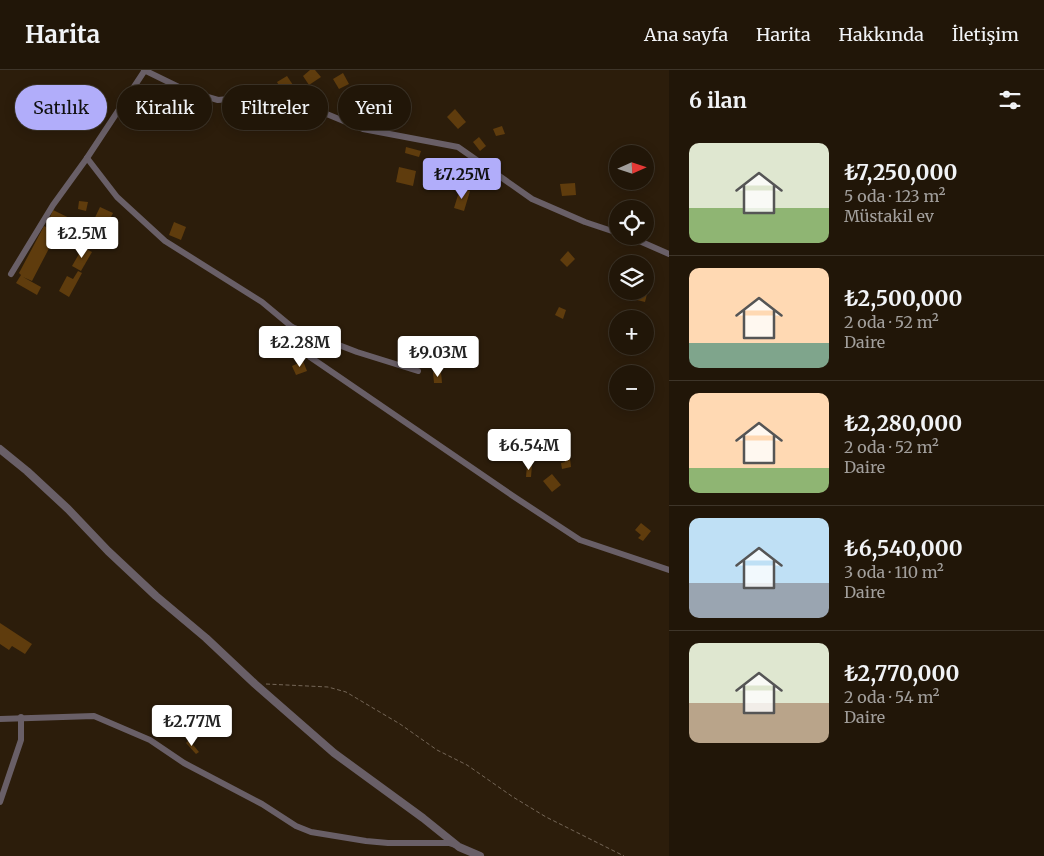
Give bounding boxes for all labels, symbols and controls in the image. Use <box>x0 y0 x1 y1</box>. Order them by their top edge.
text: Harita <box>25 19 100 50</box>
text: Ana sayfa <box>644 23 728 46</box>
text: Harita <box>756 23 811 46</box>
text: Hakkında <box>839 23 924 46</box>
text: İletişim <box>952 23 1019 46</box>
chip: Satılık <box>15 85 107 130</box>
chip: Kiralık <box>117 85 212 130</box>
chip: Filtreler <box>222 85 328 130</box>
chip: Yeni <box>338 85 411 130</box>
icon: filters <box>996 86 1024 114</box>
text: 6 ilan <box>689 87 747 114</box>
north arrow <box>609 145 654 190</box>
map controls <box>609 145 654 410</box>
pin: ₺7.25M <box>421 158 503 200</box>
text: ₺7,250,000 <box>844 159 957 186</box>
icon: home <box>729 163 789 223</box>
text: ₺7.25M <box>434 164 490 184</box>
text: 5 oda · 123 m² <box>844 186 946 206</box>
button: locate <box>609 200 654 245</box>
text: Müstakil ev <box>844 206 934 226</box>
pin: ₺2.5M <box>47 216 117 259</box>
text: ₺2.5M <box>57 223 107 243</box>
button: layers <box>609 255 654 300</box>
text: ₺2,500,000 <box>844 285 962 312</box>
icon: home <box>729 288 789 348</box>
button: + <box>609 310 654 355</box>
text: 2 oda · 52 m² <box>844 312 939 332</box>
pin: ₺2.28M <box>259 326 341 368</box>
text: ₺2.28M <box>270 332 330 352</box>
text: Daire <box>844 332 885 352</box>
pin: ₺9.03M <box>397 336 479 378</box>
text: ₺9.03M <box>409 342 467 362</box>
button: − <box>609 365 654 410</box>
text: ₺2,280,000 <box>844 410 962 437</box>
icon: home <box>729 413 789 473</box>
pin: ₺6.54M <box>488 428 570 471</box>
text: ₺6.54M <box>499 435 559 455</box>
text: 2 oda · 52 m² <box>844 437 939 457</box>
text: Daire <box>844 457 885 477</box>
text: ₺6,540,000 <box>844 535 963 562</box>
icon: home <box>729 538 789 598</box>
text: 3 oda · 110 m² <box>844 562 944 582</box>
text: Daire <box>844 582 885 602</box>
text: ₺2,770,000 <box>844 660 959 687</box>
icon: home <box>729 663 789 723</box>
text: 2 oda · 54 m² <box>844 687 939 707</box>
pin: ₺2.77M <box>151 704 233 747</box>
text: Daire <box>844 707 885 727</box>
text: ₺2.77M <box>163 711 221 731</box>

